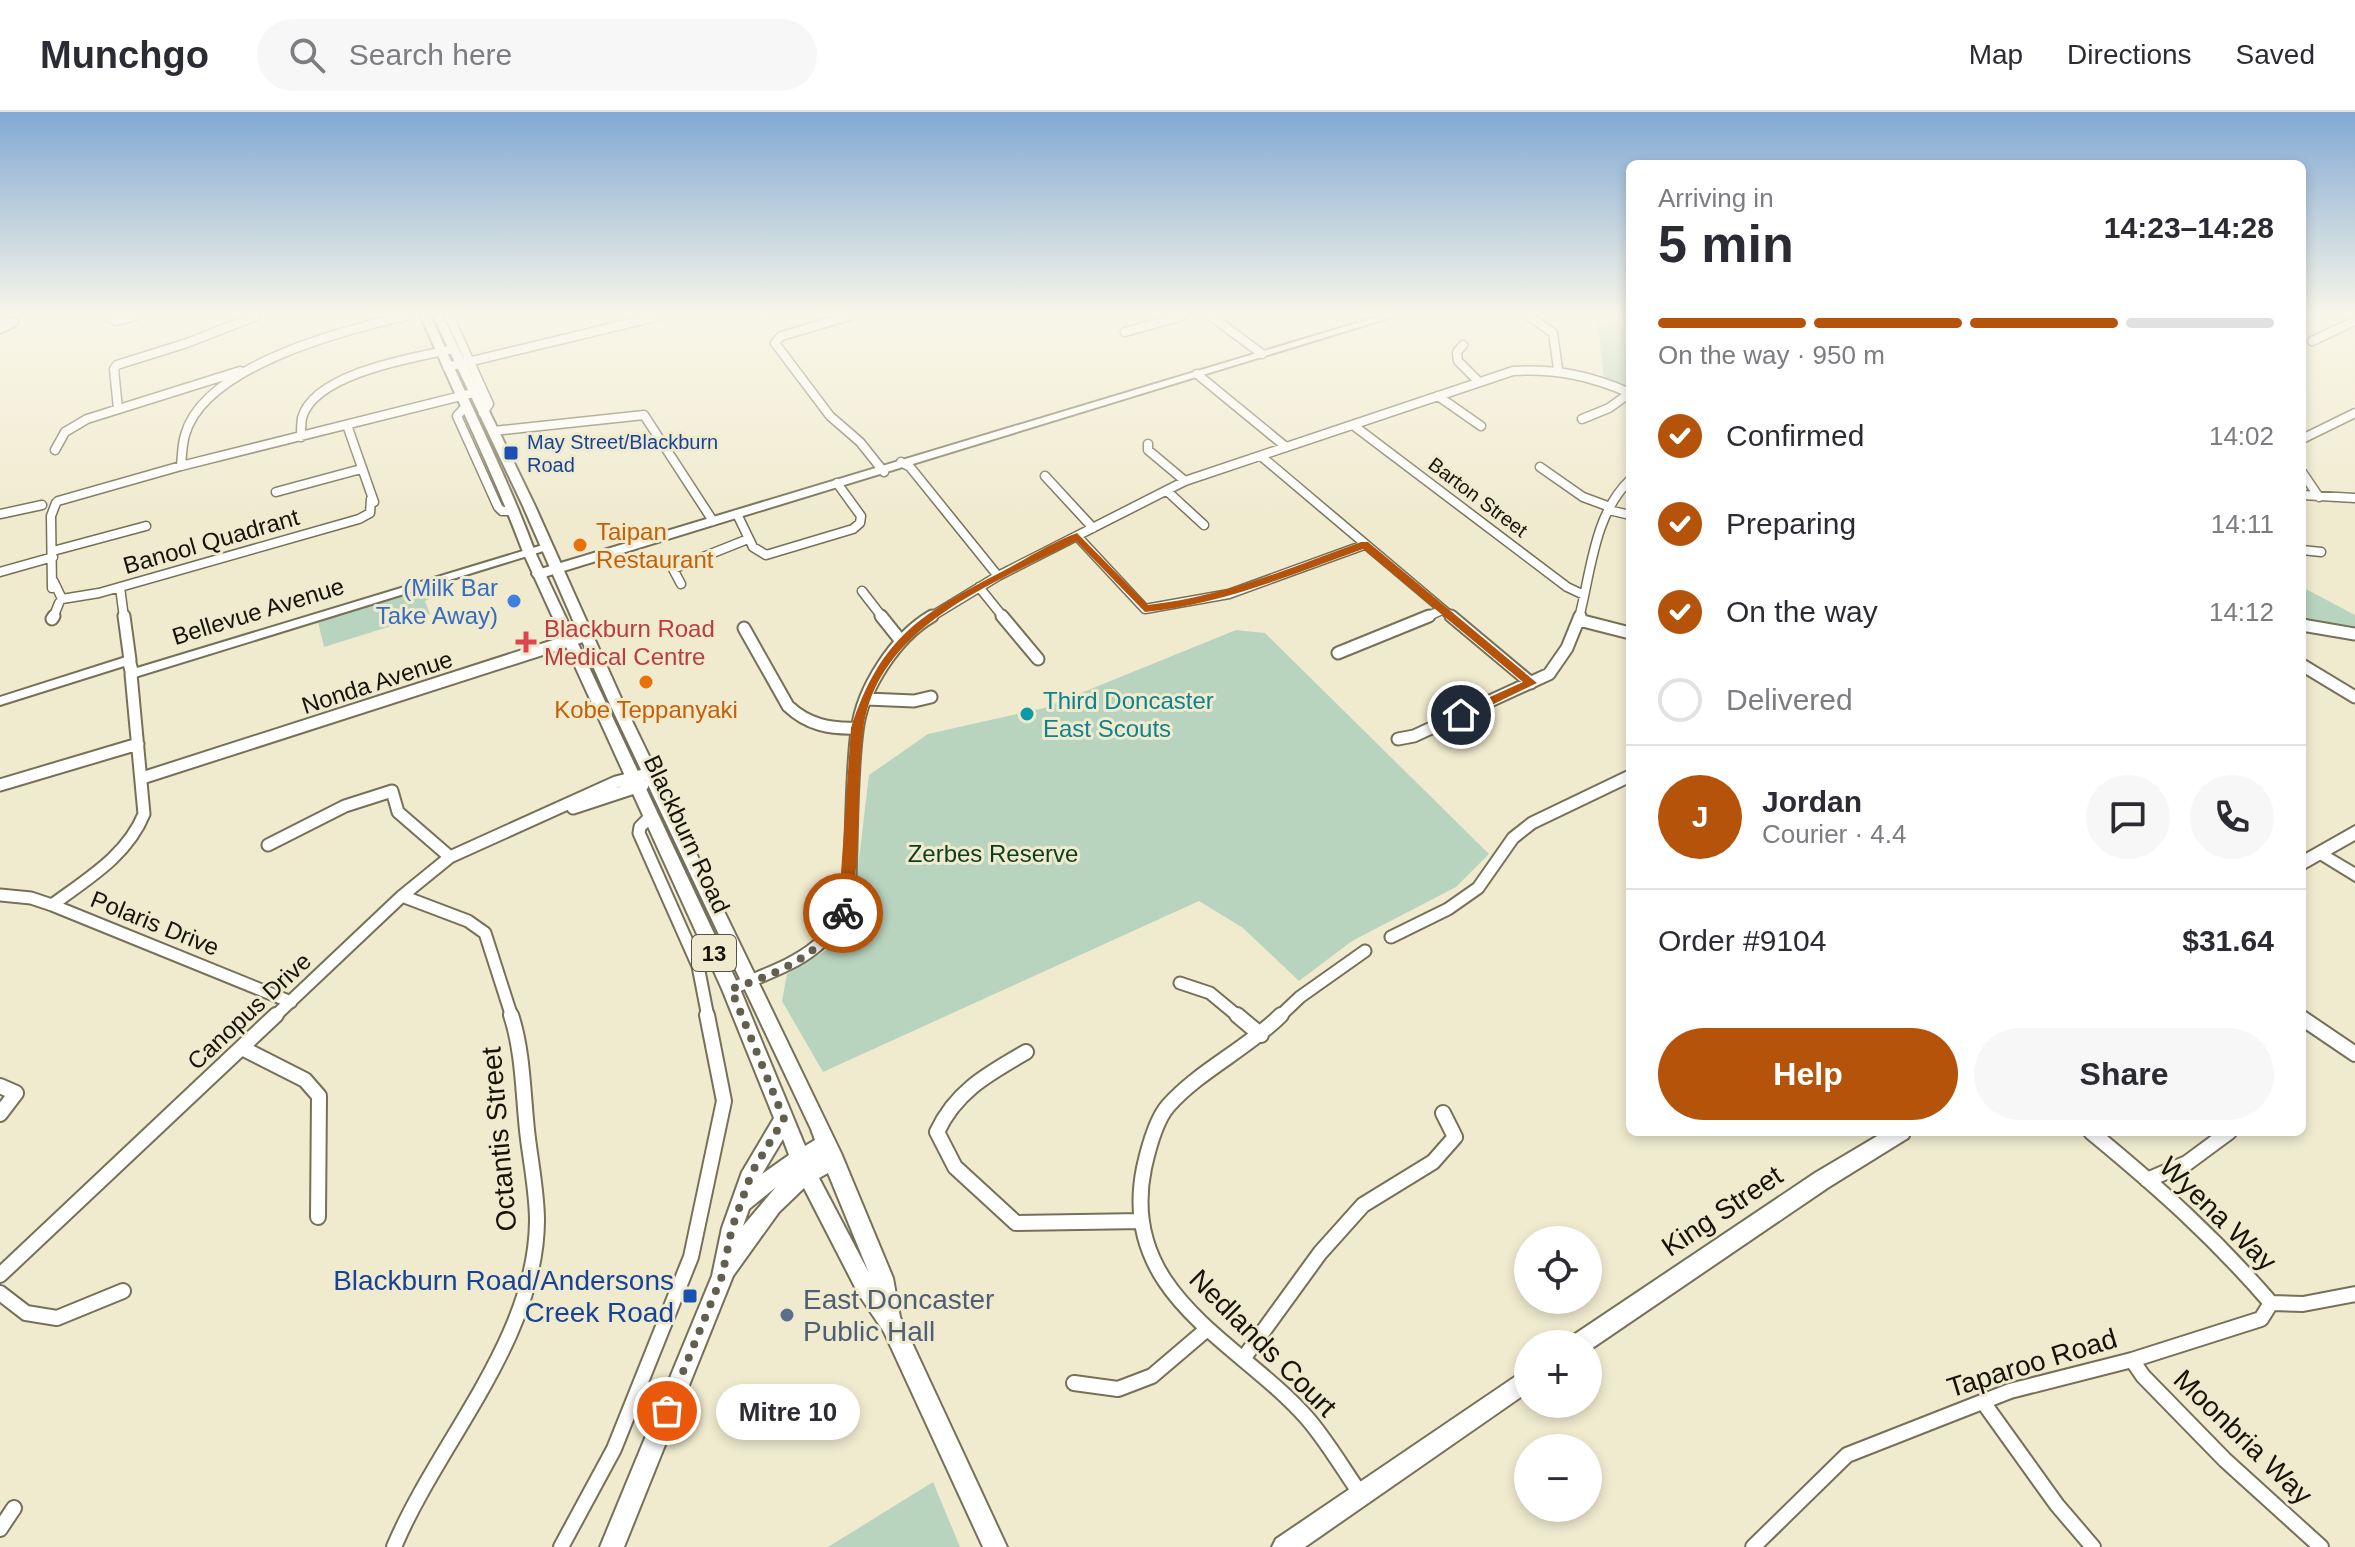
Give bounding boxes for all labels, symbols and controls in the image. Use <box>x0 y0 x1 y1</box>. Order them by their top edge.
search box <box>257 19 817 91</box>
icon: search <box>285 33 329 77</box>
text: Munchgo <box>40 34 209 76</box>
text: Search here <box>349 38 512 71</box>
text: Map <box>1969 39 2023 70</box>
text: Directions <box>2067 39 2192 70</box>
text: Saved <box>2236 39 2315 70</box>
text: Arriving in <box>1658 183 1774 213</box>
text: 14:23–14:28 <box>2104 211 2274 244</box>
text: 5 min <box>1658 215 1794 273</box>
text: On the way · 950 m <box>1658 340 1885 370</box>
icon: check <box>1658 414 1702 458</box>
text: Confirmed <box>1726 419 1864 452</box>
text: 14:02 <box>2209 421 2274 451</box>
place label: May Street/Blackburn Road <box>527 431 718 476</box>
marker: May Street/Blackburn Road <box>502 444 520 462</box>
street label: Barton Street <box>1424 453 1532 542</box>
icon: check <box>1658 502 1702 546</box>
street label: Banool Quadrant <box>120 503 302 579</box>
text: Preparing <box>1726 507 1856 540</box>
text: 14:11 <box>2211 509 2274 539</box>
place label: Taipan Restaurant <box>596 518 714 573</box>
marker: Taipan Restaurant <box>571 536 589 554</box>
street label: Bellevue Avenue <box>169 572 347 650</box>
place label: (Milk Bar Take Away) <box>376 574 498 629</box>
icon: check <box>1658 590 1702 634</box>
marker: (Milk Bar Take Away) <box>505 592 523 610</box>
text: On the way <box>1726 595 1878 628</box>
text: 14:12 <box>2209 597 2274 627</box>
place label: Blackburn Road Medical Centre <box>544 615 715 670</box>
marker: Blackburn Road Medical Centre <box>515 631 537 653</box>
street label: Nonda Avenue <box>298 645 456 719</box>
marker: Kobe Teppanyaki <box>637 673 655 691</box>
pin <box>1427 681 1495 749</box>
text: Delivered <box>1726 683 1853 716</box>
place label: Third Doncaster East Scouts <box>1043 687 1214 742</box>
icon: home <box>1439 693 1483 737</box>
place label: Kobe Teppanyaki <box>554 696 738 723</box>
marker: Third Doncaster East Scouts <box>1018 705 1036 723</box>
street label: Blackburn Road <box>639 751 735 917</box>
button: chat <box>2086 775 2170 859</box>
button: phone <box>2190 775 2274 859</box>
text: Jordan <box>1762 785 1862 818</box>
text: J <box>1692 800 1708 833</box>
text: Courier · 4.4 <box>1762 819 1907 849</box>
park label: Zerbes Reserve <box>908 840 1078 867</box>
courier <box>803 873 883 953</box>
street label: Polaris Drive <box>87 885 223 961</box>
icon: bike <box>821 891 865 935</box>
text: Order #9104 <box>1658 924 1826 957</box>
text: $31.64 <box>2182 924 2274 957</box>
road number: 13 <box>692 935 736 971</box>
street label: Canopus Drive <box>182 947 316 1075</box>
button: Help <box>1658 1028 1958 1120</box>
button: Share <box>1974 1028 2274 1120</box>
street label: Octantis Street <box>475 1045 523 1233</box>
street label: Wyena Way <box>2153 1151 2283 1277</box>
street label: King Street <box>1656 1159 1788 1263</box>
map controls <box>1514 1226 1602 1522</box>
button: locate <box>1514 1226 1602 1314</box>
street label: Nedlands Court <box>1183 1263 1343 1423</box>
place label: Blackburn Road/Andersons Creek Road <box>333 1265 674 1328</box>
place label: East Doncaster Public Hall <box>803 1284 994 1347</box>
marker: Blackburn Road/Andersons Creek Road <box>681 1287 699 1305</box>
marker: East Doncaster Public Hall <box>778 1306 796 1324</box>
street label: Taparoo Road <box>1943 1322 2121 1404</box>
button: + <box>1514 1330 1602 1418</box>
street label: Moonbria Way <box>2168 1364 2318 1510</box>
pin <box>633 1377 701 1445</box>
callout: Mitre 10 <box>715 1383 859 1439</box>
icon: bag <box>645 1389 689 1433</box>
text: Mitre 10 <box>739 1397 837 1427</box>
button: − <box>1514 1434 1602 1522</box>

